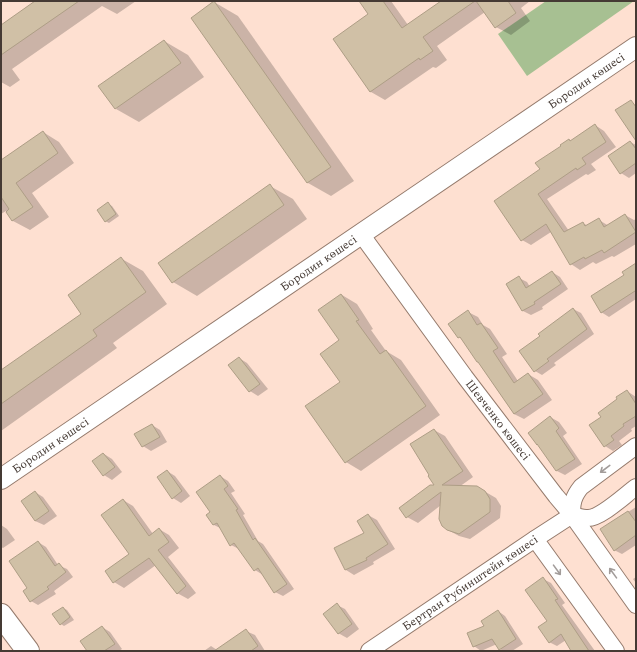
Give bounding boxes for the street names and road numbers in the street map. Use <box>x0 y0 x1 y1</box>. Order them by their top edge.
street label: Бородин көшесі <box>544 48 629 114</box>
street label: Бородин көшесі <box>276 230 361 296</box>
street label: Шевченко көшесі <box>461 375 535 465</box>
street label: Бородин көшесі <box>8 412 93 478</box>
street label: Бертран Рубинштейн көшесі <box>398 530 542 636</box>

